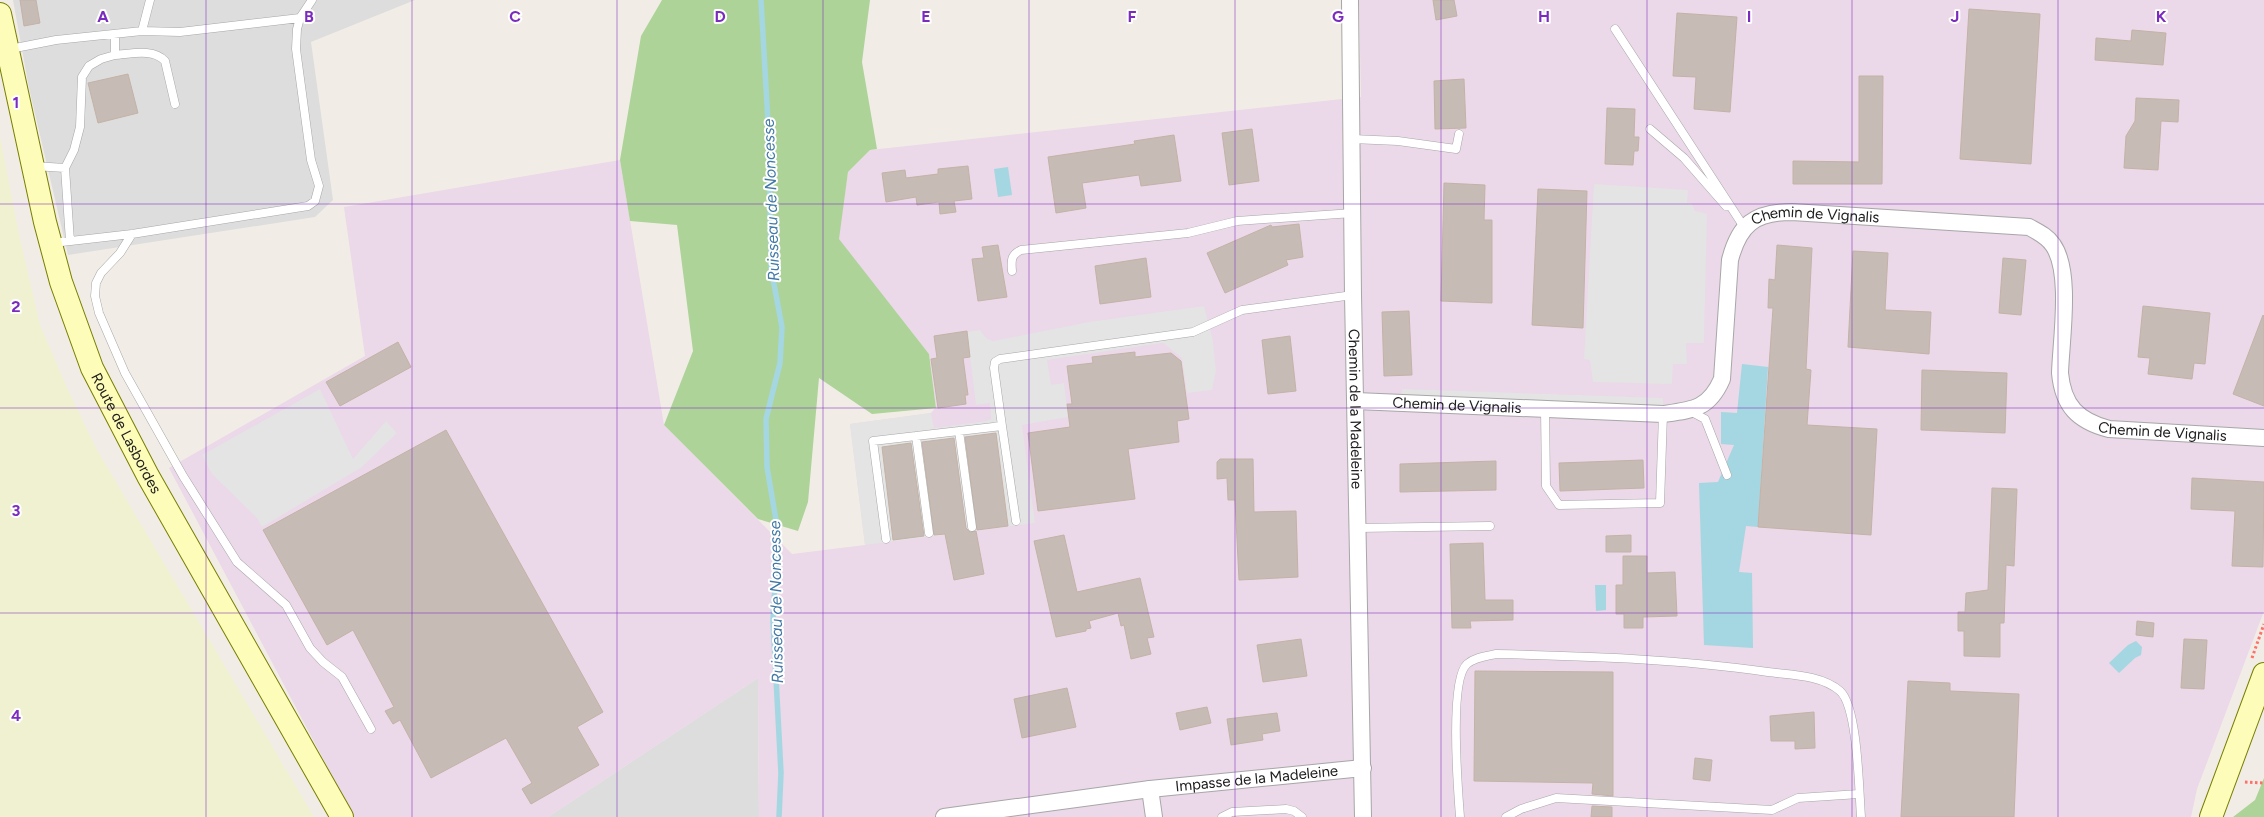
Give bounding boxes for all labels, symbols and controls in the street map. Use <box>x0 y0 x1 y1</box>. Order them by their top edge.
text: A <box>97 7 109 26</box>
text: B <box>304 7 314 26</box>
text: C <box>509 7 521 26</box>
text: D <box>714 7 726 26</box>
text: E <box>921 7 931 26</box>
text: F <box>1128 7 1137 26</box>
text: G <box>1332 7 1344 26</box>
text: H <box>1538 7 1550 26</box>
text: I <box>1747 7 1751 26</box>
text: J <box>1951 7 1959 26</box>
text: K <box>2156 7 2167 26</box>
text: 1 <box>13 93 19 112</box>
water label: Ruisseau de Noncesse <box>759 118 783 282</box>
street label: Chemin de Vignalis <box>1748 203 1880 229</box>
text: 2 <box>11 297 21 316</box>
street label: Chemin de la Madeleine <box>1345 329 1366 489</box>
street label: Route de Lasbordes <box>87 370 165 497</box>
street label: Chemin de Vignalis <box>1392 394 1522 417</box>
street label: Chemin de Vignalis <box>2096 417 2227 445</box>
text: 3 <box>12 501 21 520</box>
water label: Ruisseau de Noncesse <box>765 520 787 683</box>
text: 4 <box>11 706 21 725</box>
street label: Impasse de la Madeleine <box>1174 762 1339 795</box>

